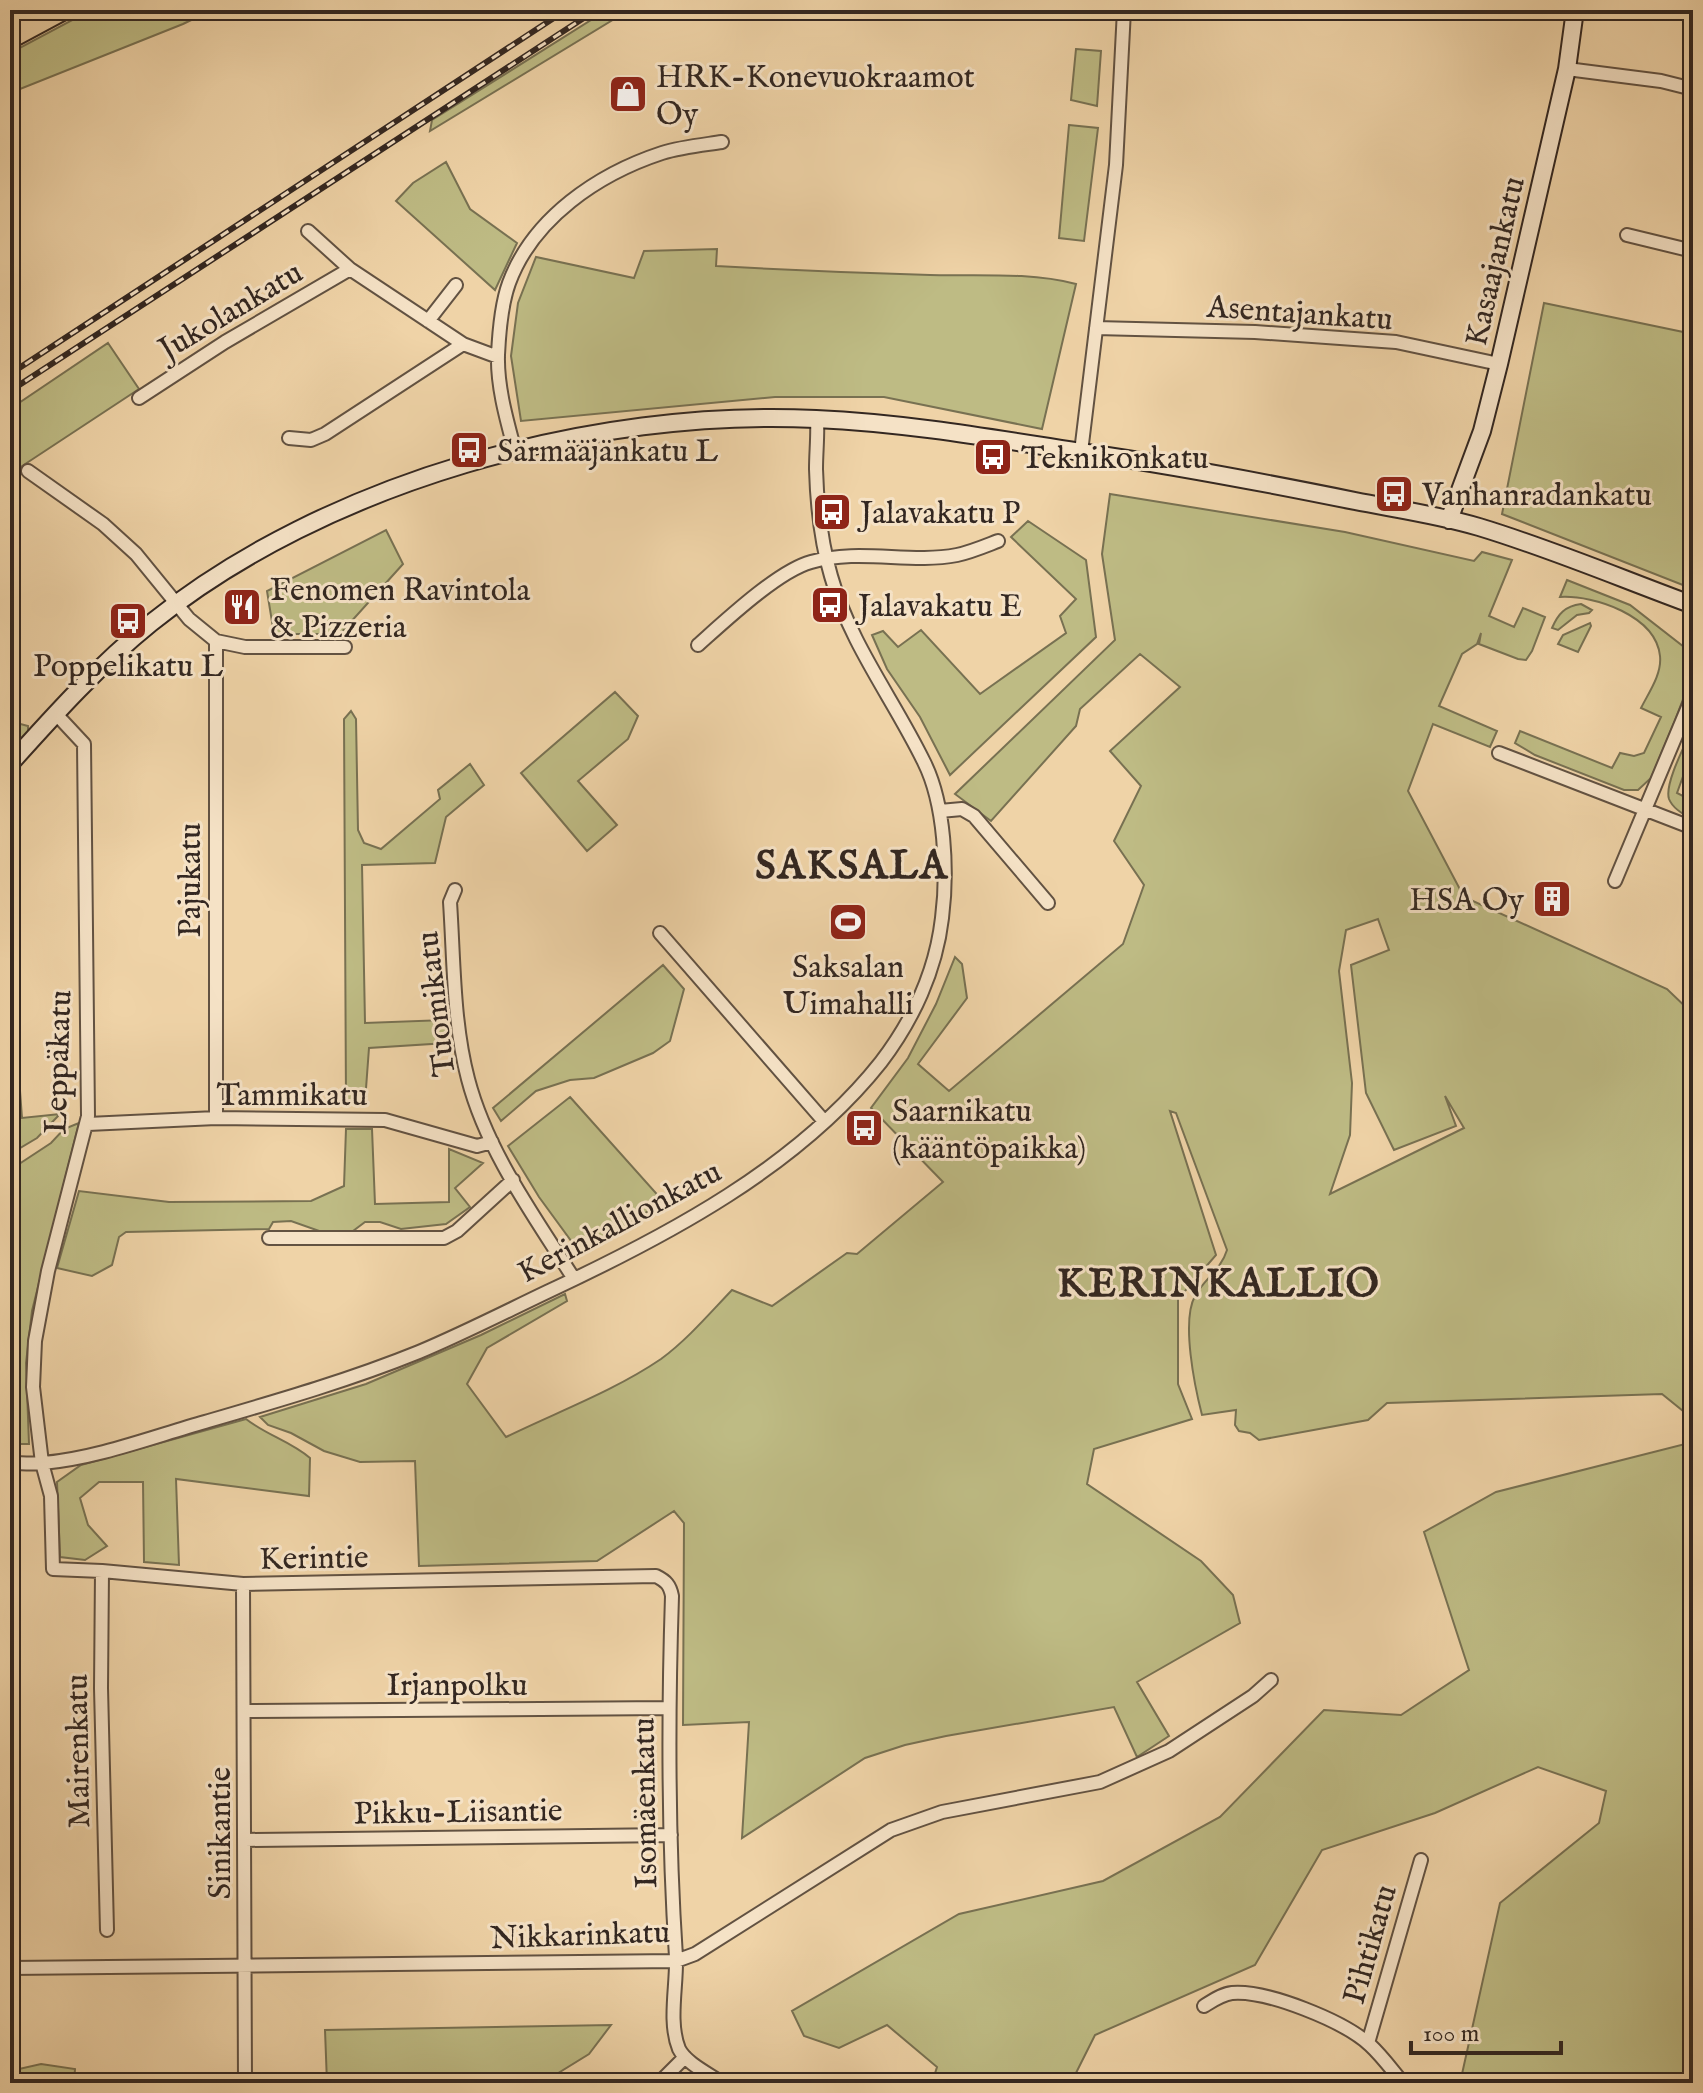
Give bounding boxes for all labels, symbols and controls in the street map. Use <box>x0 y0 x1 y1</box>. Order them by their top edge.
place label: HRK-Konevuokraamot Oy <box>656 58 975 136</box>
shop icon: HRK-Konevuokraamot Oy <box>607 73 649 115</box>
street label: Kasaajankatu <box>1457 173 1536 350</box>
street label: Jukolankatu <box>149 253 311 373</box>
street label: Asentajankatu <box>1204 287 1394 341</box>
bus stop icon: Särmääjänkatu L <box>448 429 490 471</box>
place label: Särmääjänkatu L <box>497 432 718 473</box>
bus stop icon: Teknikonkatu <box>972 436 1014 478</box>
place label: Teknikonkatu <box>1021 439 1209 480</box>
bus stop icon: Vanhanradankatu <box>1373 473 1415 515</box>
place label: Vanhanradankatu <box>1421 476 1652 517</box>
bus stop icon: Jalavakatu P <box>811 491 853 533</box>
place label: Jalavakatu P <box>857 494 1020 535</box>
place label: Fenomen Ravintola & Pizzeria <box>270 571 531 649</box>
bus stop icon: Jalavakatu E <box>809 584 851 626</box>
restaurant icon: Fenomen Ravintola & Pizzeria <box>221 586 263 628</box>
place label: Jalavakatu E <box>855 587 1022 628</box>
bus stop icon: Poppelikatu L <box>107 600 149 642</box>
place label: Poppelikatu L <box>33 647 223 688</box>
street label: Pajukatu <box>171 823 212 937</box>
district label: SAKSALA <box>755 842 949 893</box>
building icon: HSA Oy <box>1531 878 1573 920</box>
place label: HSA Oy <box>1409 881 1524 922</box>
sports icon: Saksalan Uimahalli <box>827 901 869 943</box>
street label: Tuomikatu <box>408 929 467 1079</box>
place label: Saksalan Uimahalli <box>782 948 914 1026</box>
street label: Leppäkatu <box>36 989 83 1135</box>
street label: Tammikatu <box>216 1076 368 1117</box>
place label: Saarnikatu (kääntöpaikka) <box>892 1092 1086 1170</box>
bus stop icon: Saarnikatu (kääntöpaikka) <box>843 1107 885 1149</box>
street label: Kerinkallionkatu <box>511 1152 729 1294</box>
district label: KERINKALLIO <box>1057 1260 1381 1311</box>
street label: Kerintie <box>259 1538 369 1581</box>
street label: Irjanpolku <box>387 1666 527 1707</box>
street label: Mairenkatu <box>58 1673 101 1829</box>
street label: Isomäenkatu <box>625 1717 668 1889</box>
street label: Sinikantie <box>201 1767 242 1899</box>
street label: Pikku-Liisantie <box>353 1791 563 1836</box>
street label: Pihtikatu <box>1335 1880 1408 2009</box>
street label: Nikkarinkatu <box>489 1913 671 1960</box>
scale bar <box>1411 2005 1561 2055</box>
text: 100 m <box>1423 2019 1479 2050</box>

